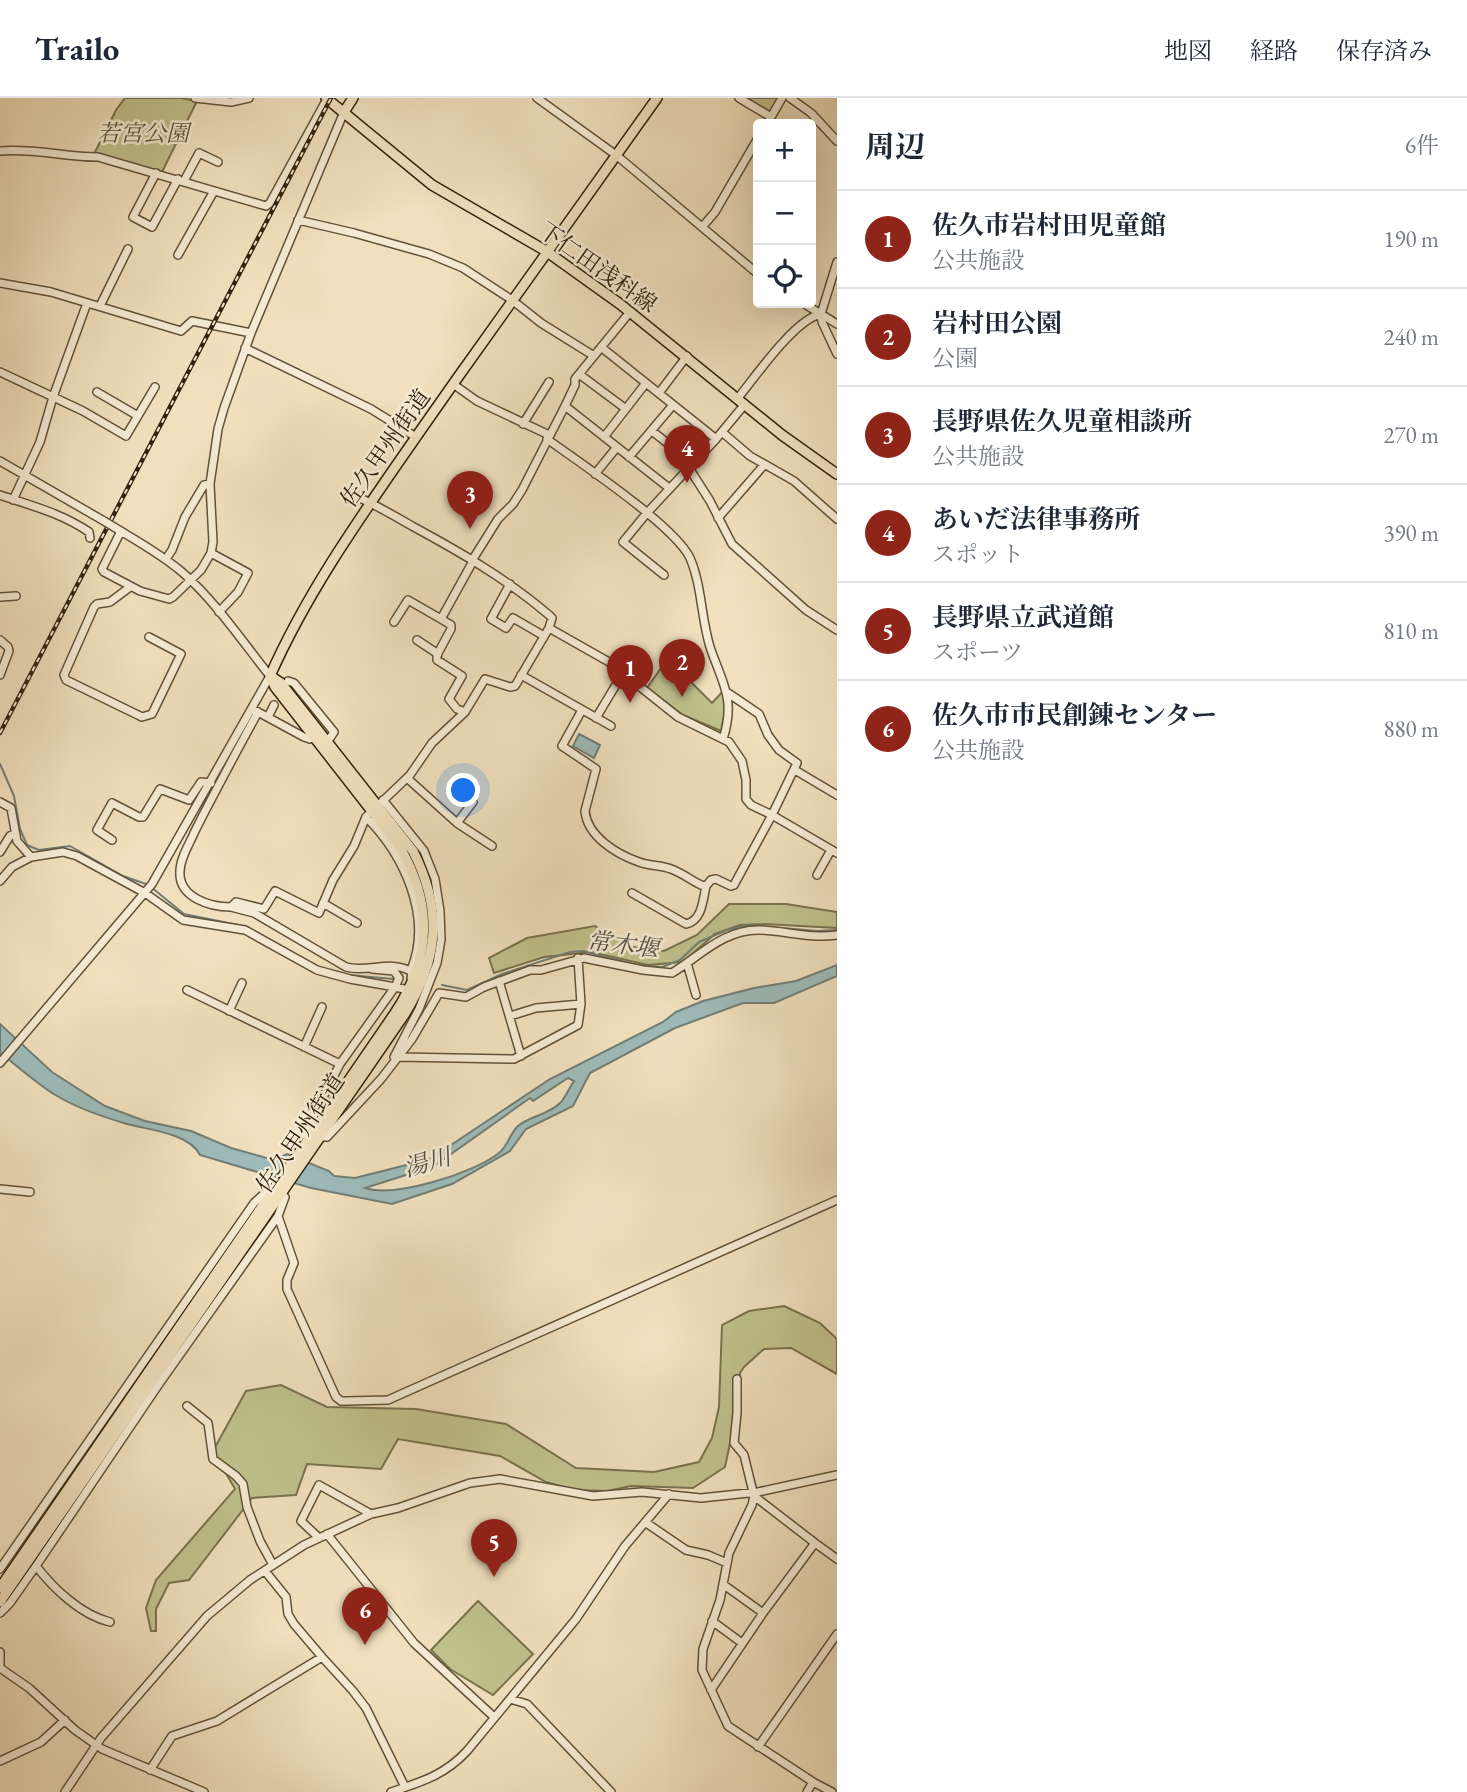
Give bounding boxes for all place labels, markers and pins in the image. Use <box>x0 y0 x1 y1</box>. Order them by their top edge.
pin: 4 <box>664 425 710 483</box>
pin: 3 <box>447 471 493 529</box>
pin: 2 <box>659 639 705 697</box>
pin: 1 <box>607 645 653 703</box>
pin: 5 <box>471 1519 517 1577</box>
pin: 6 <box>342 1587 388 1645</box>

